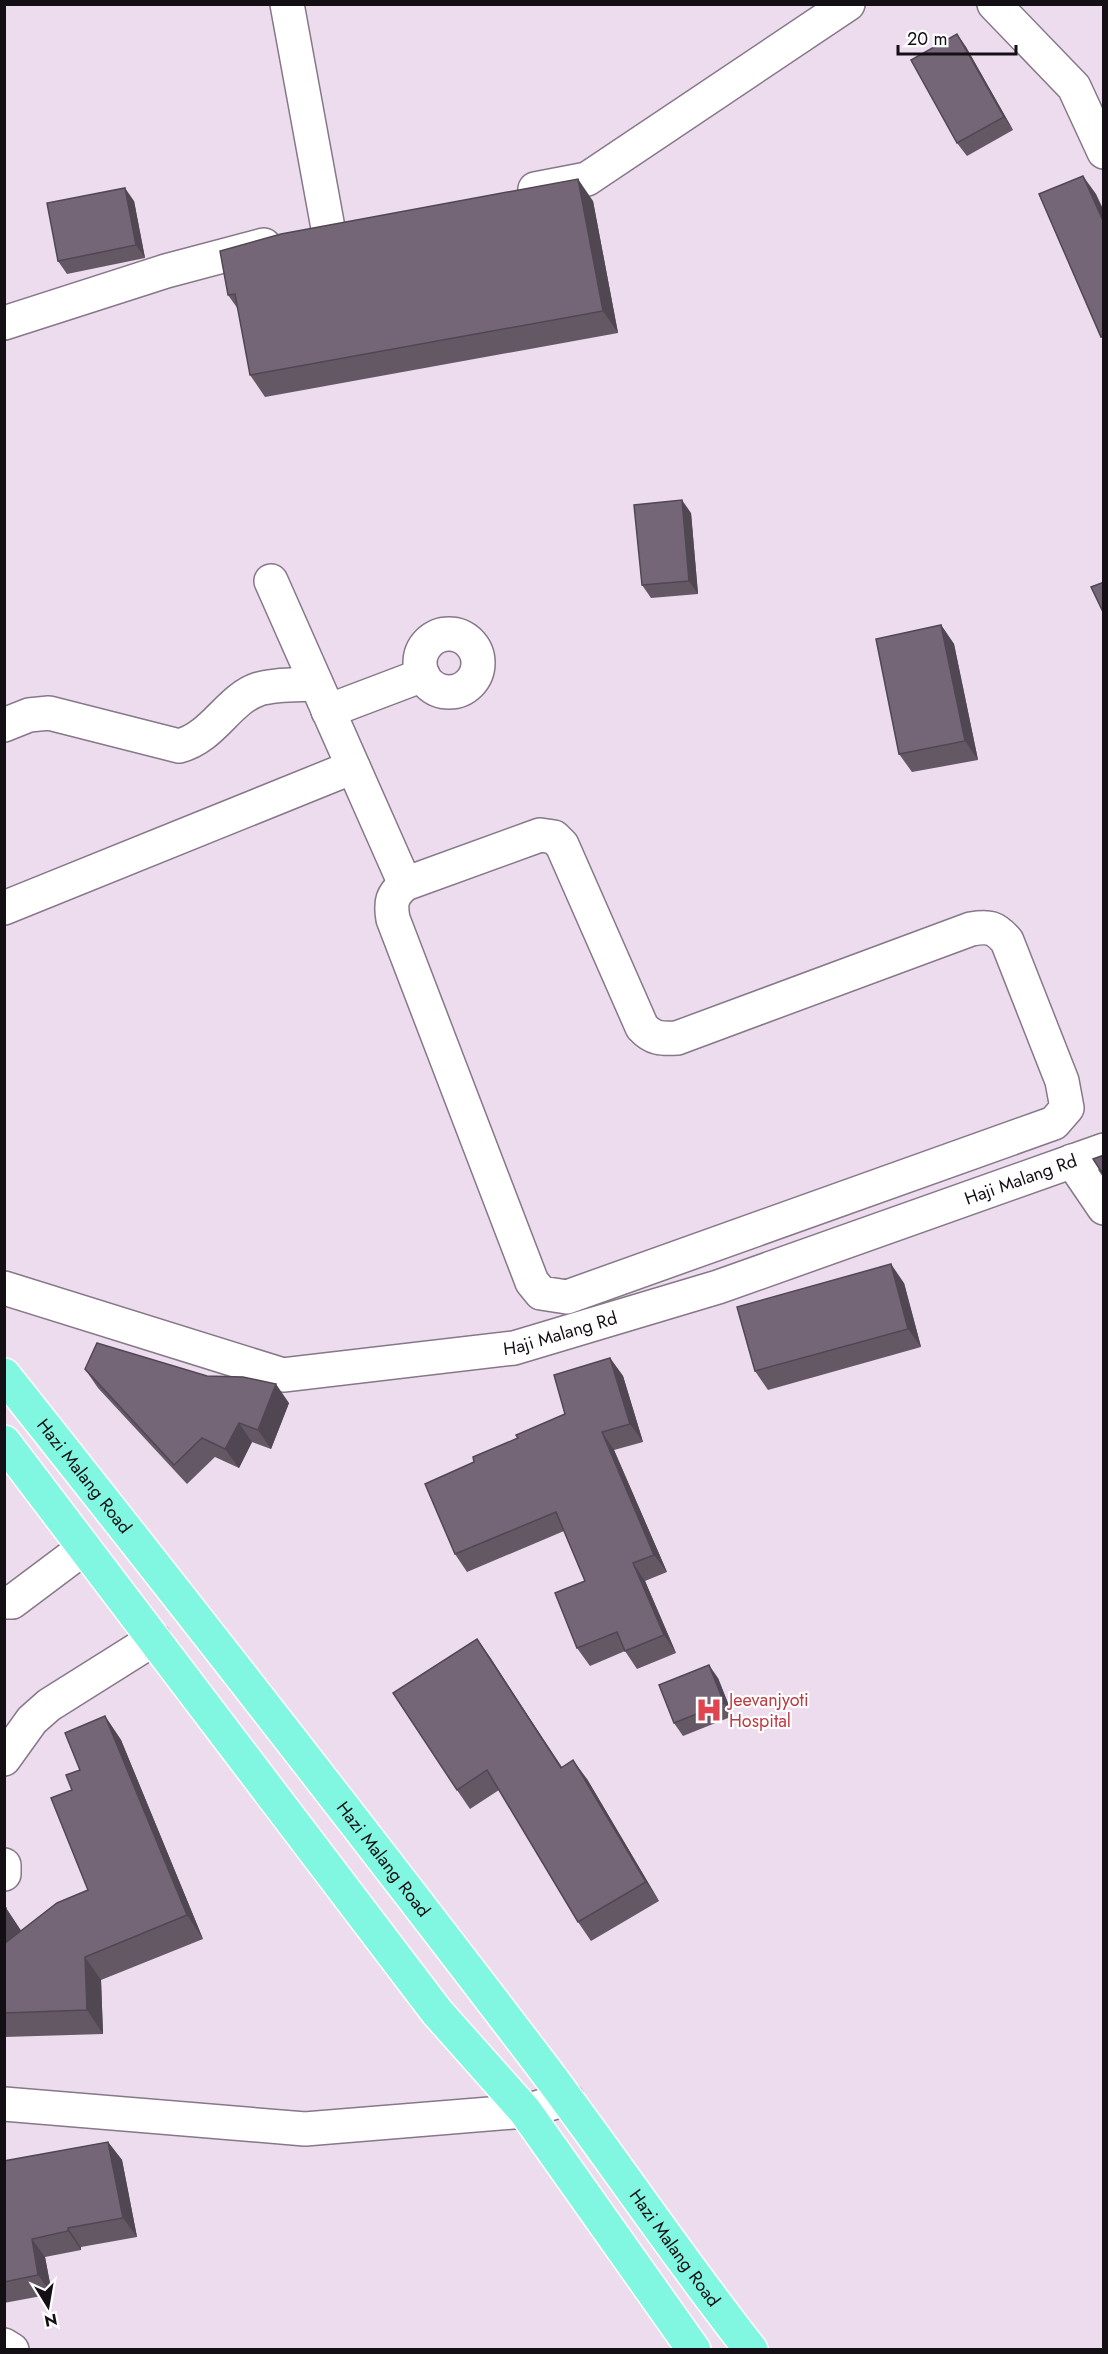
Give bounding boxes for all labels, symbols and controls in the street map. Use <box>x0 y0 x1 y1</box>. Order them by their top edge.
scale bar <box>898 18 1016 56</box>
text: 20 m <box>907 26 947 52</box>
street label: Haji Malang Rd <box>961 1148 1081 1211</box>
street label: Haji Malang Rd <box>502 1305 620 1362</box>
street label: Hazi Malang Road <box>31 1413 138 1539</box>
place label: Jeevanjyoti Hospital <box>727 1687 809 1734</box>
hospital icon: Jeevanjyoti Hospital <box>694 1695 724 1725</box>
street label: Hazi Malang Road <box>330 1796 436 1922</box>
street label: Hazi Malang Road <box>623 2184 726 2312</box>
north arrow <box>18 2276 78 2336</box>
text: N <box>42 2308 59 2333</box>

